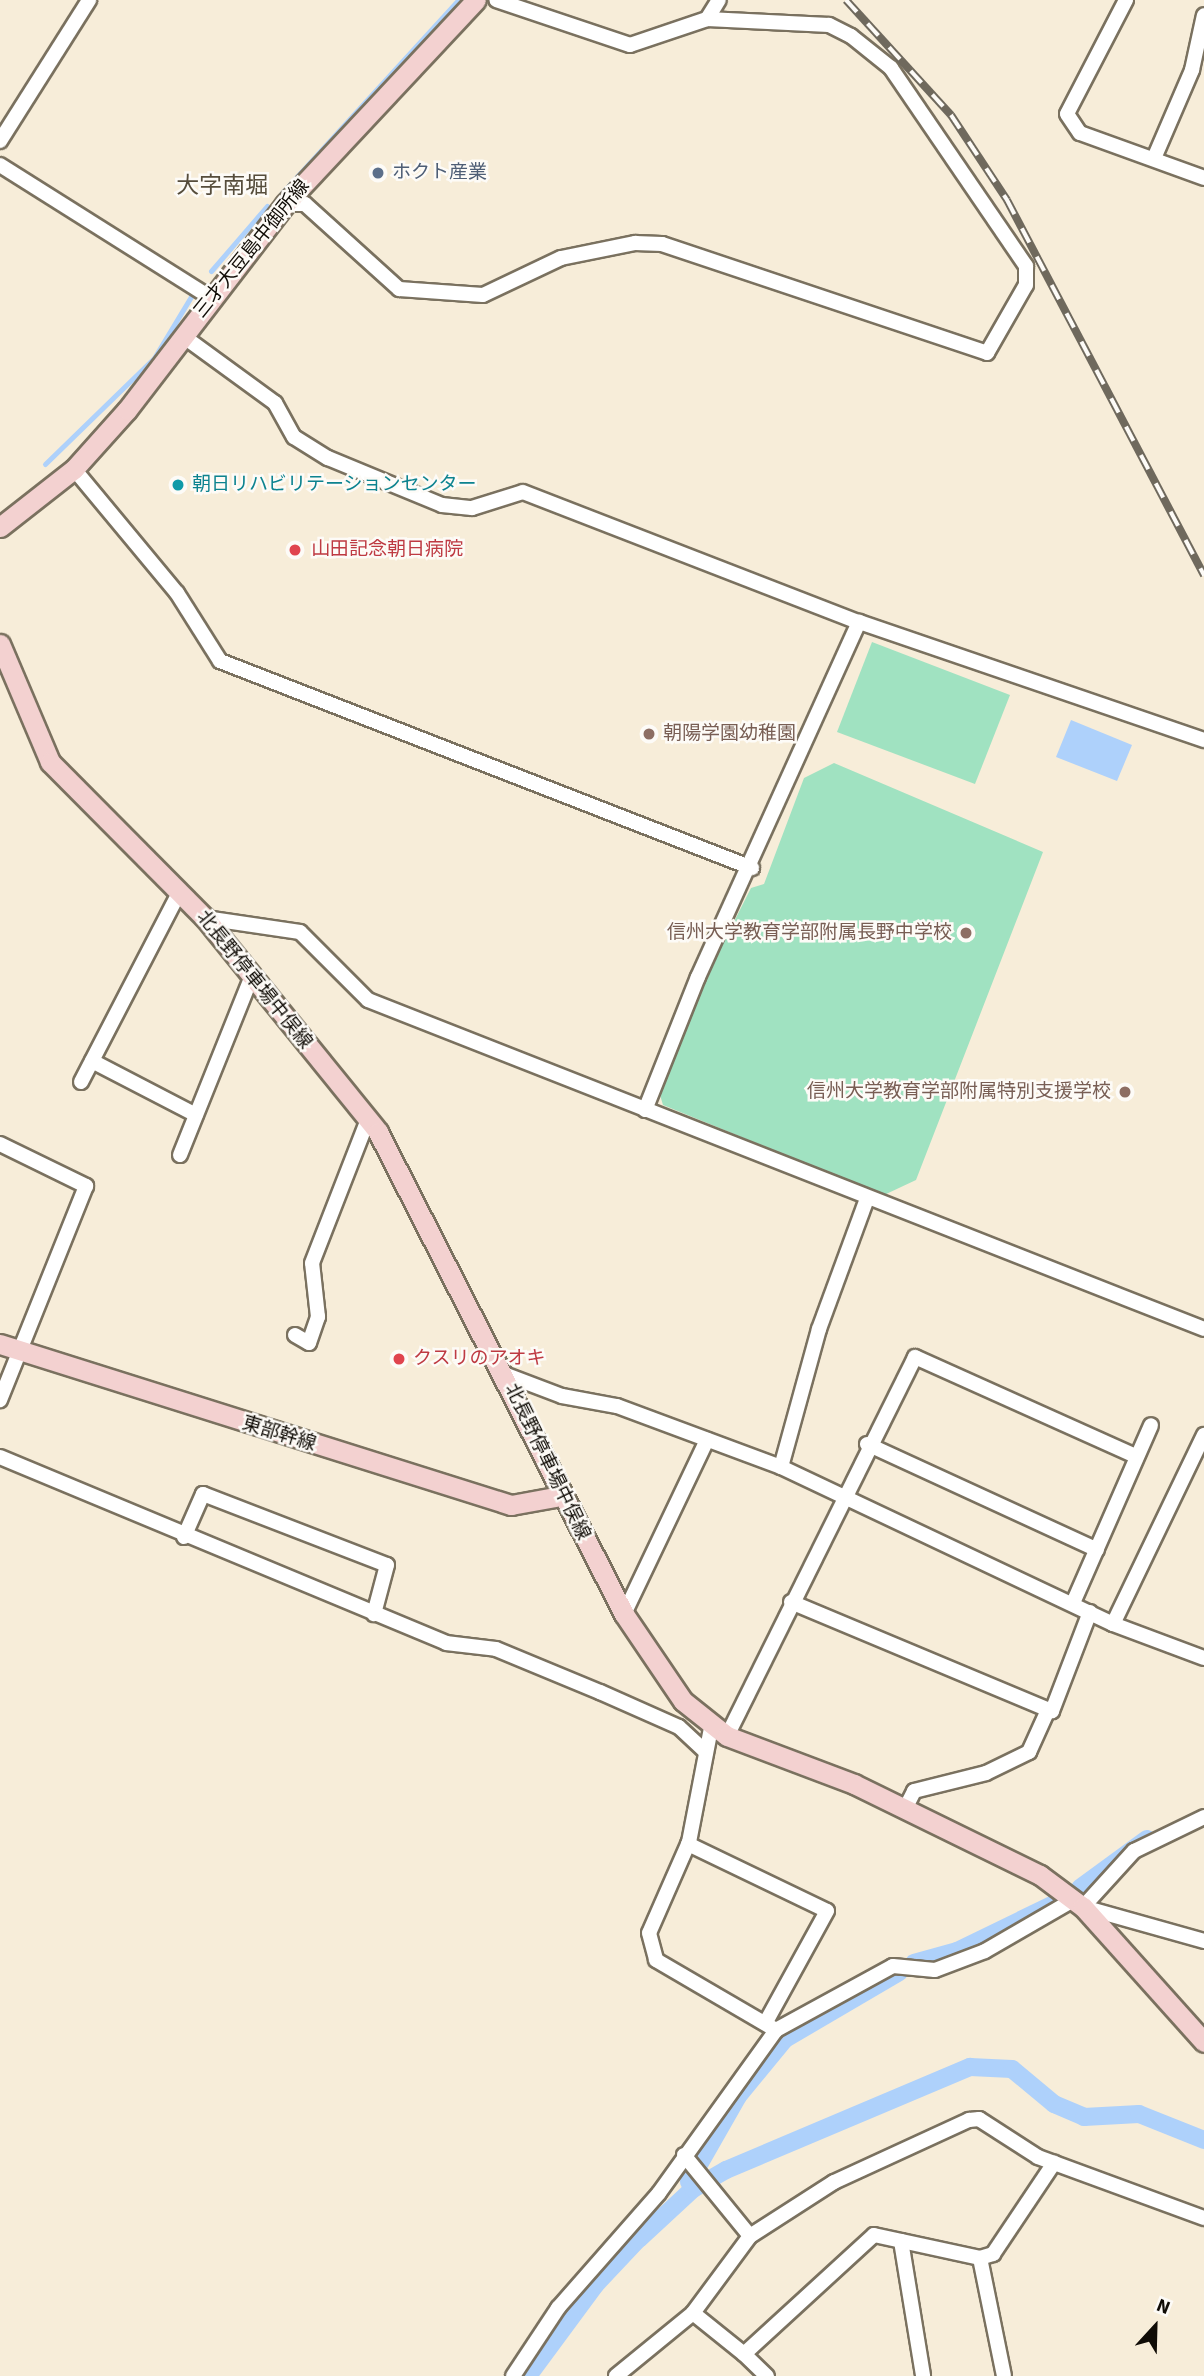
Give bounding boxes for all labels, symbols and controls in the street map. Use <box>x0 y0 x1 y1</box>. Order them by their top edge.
place label: ホクト産業 <box>392 162 487 184</box>
marker: ホクト産業 <box>370 165 386 181</box>
district label: 大字南堀 <box>176 172 268 200</box>
street label: 三才大豆島中御所線 <box>189 175 315 323</box>
place label: 朝日リハビリテーションセンター <box>192 474 477 496</box>
marker: 朝日リハビリテーションセンター <box>170 477 186 493</box>
place label: 山田記念朝日病院 <box>311 539 463 561</box>
marker: 山田記念朝日病院 <box>285 540 305 560</box>
place label: 朝陽学園幼稚園 <box>663 723 796 745</box>
marker: 朝陽学園幼稚園 <box>641 726 657 742</box>
street label: 北長野停車場中俣線 <box>191 906 317 1054</box>
place label: 信州大学教育学部附属長野中学校 <box>667 922 952 944</box>
marker: 信州大学教育学部附属長野中学校 <box>958 925 974 941</box>
place label: 信州大学教育学部附属特別支援学校 <box>807 1081 1111 1103</box>
marker: 信州大学教育学部附属特別支援学校 <box>1117 1084 1133 1100</box>
place label: クスリのアオキ <box>413 1348 546 1370</box>
marker: クスリのアオキ <box>391 1351 407 1367</box>
street label: 北長野停車場中俣線 <box>499 1380 595 1544</box>
street label: 東部幹線 <box>239 1412 319 1456</box>
north arrow <box>1120 2292 1190 2362</box>
text: N <box>1152 2292 1174 2322</box>

